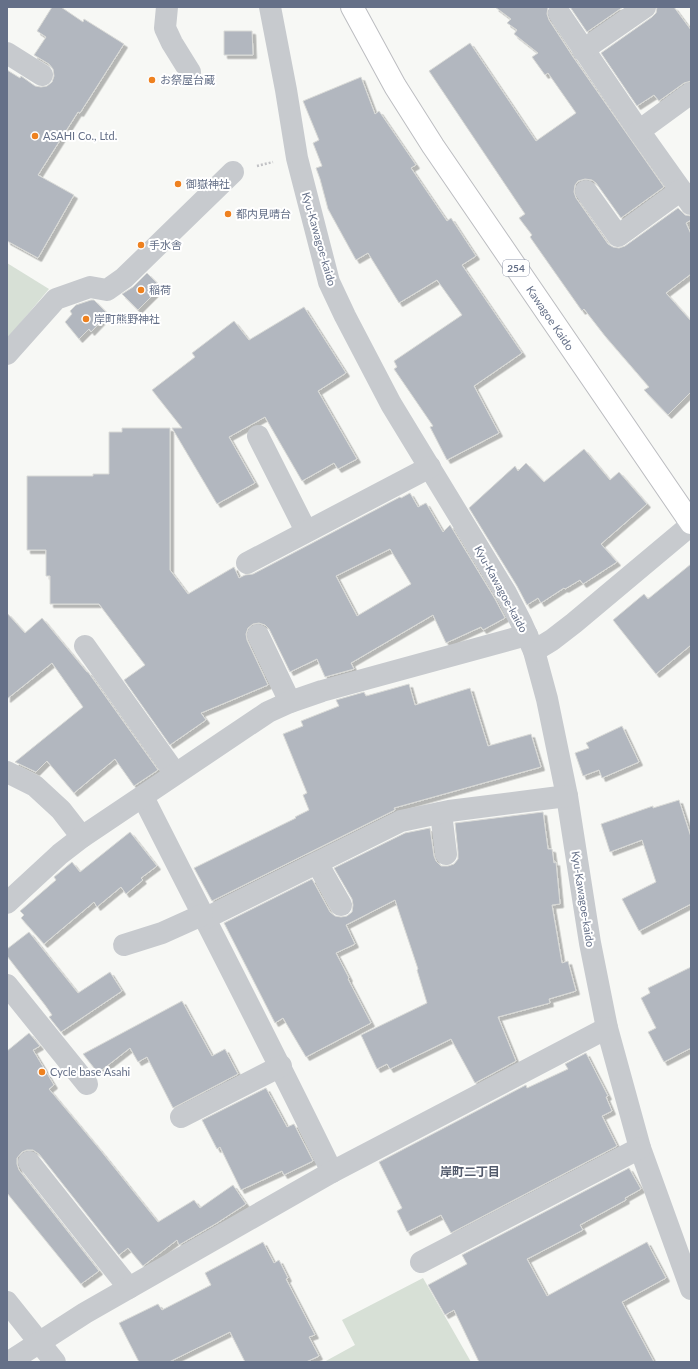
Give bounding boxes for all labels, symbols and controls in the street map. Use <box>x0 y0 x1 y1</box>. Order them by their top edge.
place label: お祭屋台蔵 <box>160 73 215 86</box>
marker: お祭屋台蔵 <box>147 75 157 85</box>
place label: ASAHI Co., Ltd. <box>43 129 117 142</box>
marker: ASAHI Co., Ltd. <box>30 131 40 141</box>
place label: 御嶽神社 <box>185 177 230 190</box>
marker: 御嶽神社 <box>173 179 183 189</box>
street label: Kyu-Kawagoe-kaido <box>300 190 339 287</box>
place label: 都内見晴台 <box>236 207 291 220</box>
marker: 都内見晴台 <box>223 209 233 219</box>
place label: 手水舎 <box>149 238 182 251</box>
marker: 手水舎 <box>136 240 146 250</box>
road number: 254 <box>503 260 529 276</box>
place label: 稲荷 <box>149 283 171 296</box>
street label: Kawagoe Kaido <box>524 283 577 352</box>
marker: 稲荷 <box>136 285 146 295</box>
place label: 岸町熊野神社 <box>94 312 160 325</box>
marker: 岸町熊野神社 <box>81 314 91 324</box>
street label: Kyu-Kawagoe-kaido <box>472 543 531 634</box>
street label: Kyu-Kawagoe-kaido <box>569 850 598 948</box>
place label: Cycle base Asahi <box>50 1065 131 1078</box>
marker: Cycle base Asahi <box>37 1067 47 1077</box>
district label: 岸町二丁目 <box>440 1164 500 1179</box>

